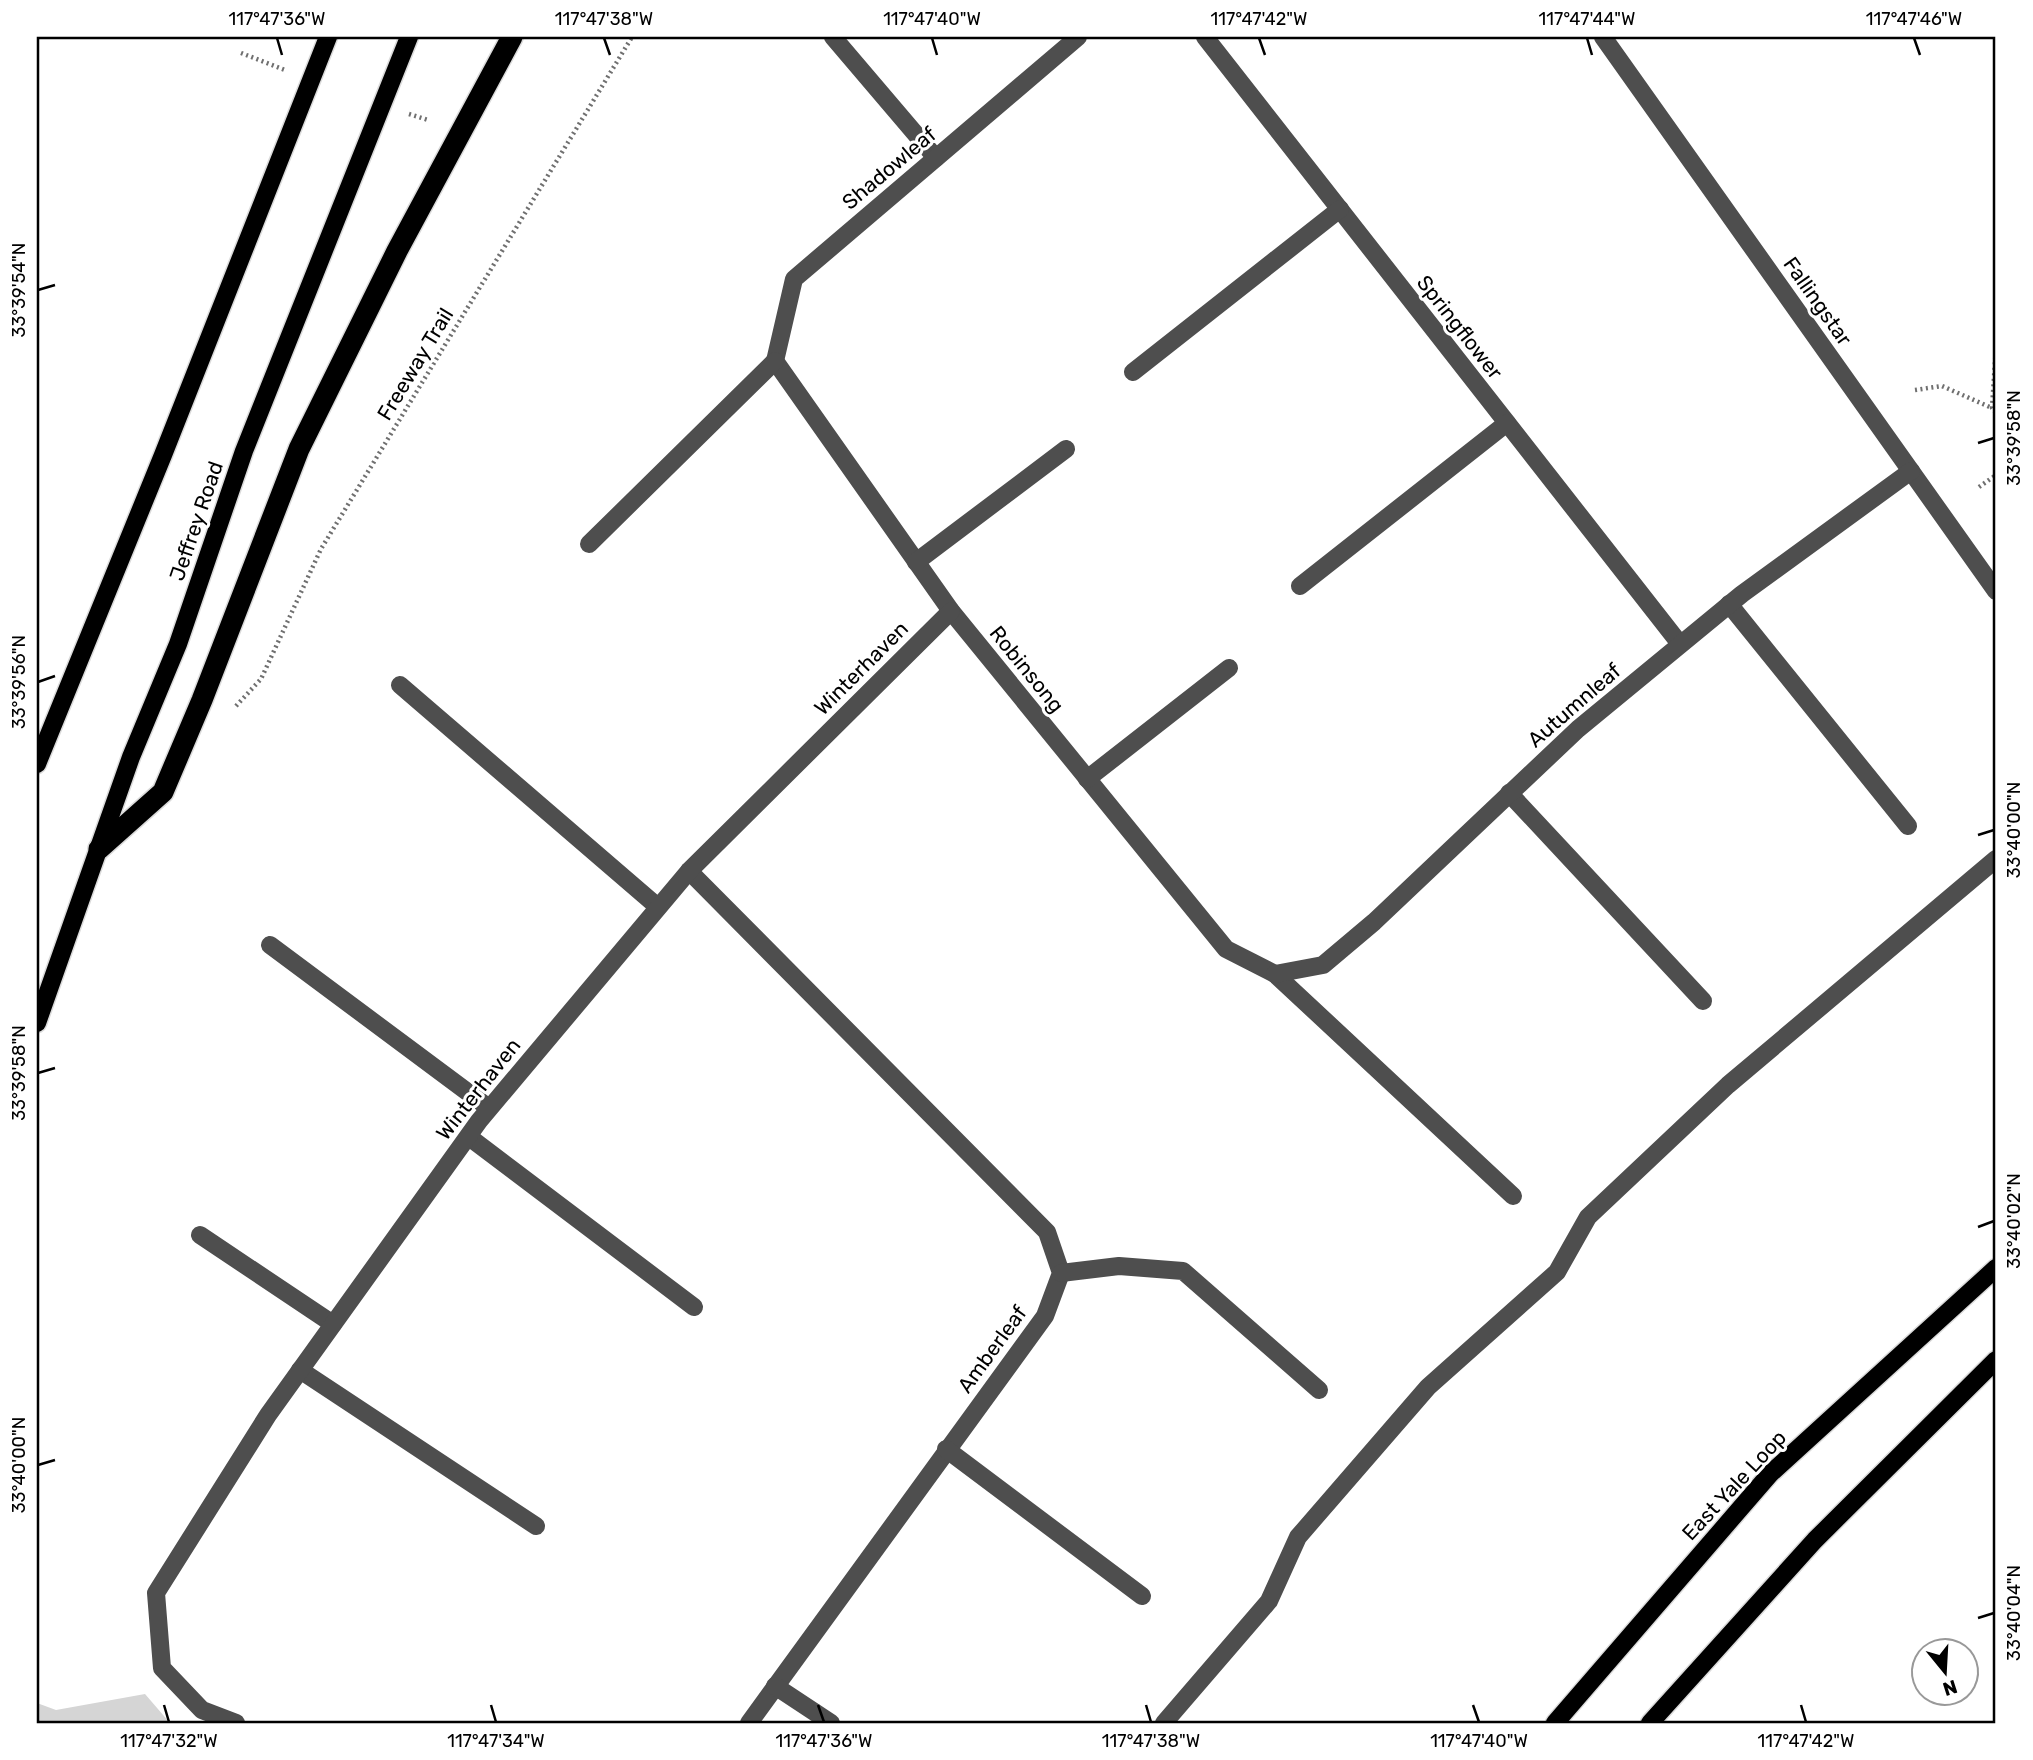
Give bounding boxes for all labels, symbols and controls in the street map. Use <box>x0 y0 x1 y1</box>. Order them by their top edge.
text: 117°47'36"W <box>228 8 326 30</box>
text: 117°47'38"W <box>555 8 653 30</box>
text: 117°47'40"W <box>883 8 981 30</box>
text: 117°47'42"W <box>1211 8 1307 30</box>
text: 117°47'44"W <box>1538 8 1636 30</box>
text: 117°47'46"W <box>1866 8 1962 30</box>
street label: Shadowleaf <box>837 121 941 215</box>
text: 33°39'54"N <box>8 243 30 337</box>
street label: Fallingstar <box>1778 252 1858 350</box>
street label: Springflower <box>1412 270 1508 384</box>
street label: Freeway Trail <box>372 303 458 425</box>
text: 33°39'58"N <box>2003 390 2025 486</box>
street label: Jeffrey Road <box>164 458 228 584</box>
street label: Winterhaven <box>809 616 913 720</box>
street label: Robinsong <box>985 621 1069 717</box>
text: 33°39'56"N <box>8 635 30 729</box>
street label: Autumnleaf <box>1522 658 1626 752</box>
text: 33°40'00"N <box>2003 782 2025 878</box>
text: 33°39'58"N <box>8 1025 30 1121</box>
street label: Winterhaven <box>430 1033 526 1145</box>
text: 33°40'02"N <box>2003 1173 2025 1269</box>
street label: Amberleaf <box>952 1301 1032 1397</box>
text: 33°40'00"N <box>8 1417 30 1513</box>
street label: East Yale Loop <box>1677 1425 1791 1545</box>
text: 33°40'04"N <box>2003 1565 2025 1661</box>
north arrow <box>1910 1638 1980 1708</box>
text: N <box>1940 1675 1960 1701</box>
text: 117°47'32"W <box>120 1730 218 1752</box>
text: 117°47'34"W <box>447 1730 545 1752</box>
text: 117°47'36"W <box>775 1730 873 1752</box>
text: 117°47'38"W <box>1102 1730 1200 1752</box>
text: 117°47'40"W <box>1430 1730 1528 1752</box>
text: 117°47'42"W <box>1758 1730 1854 1752</box>

